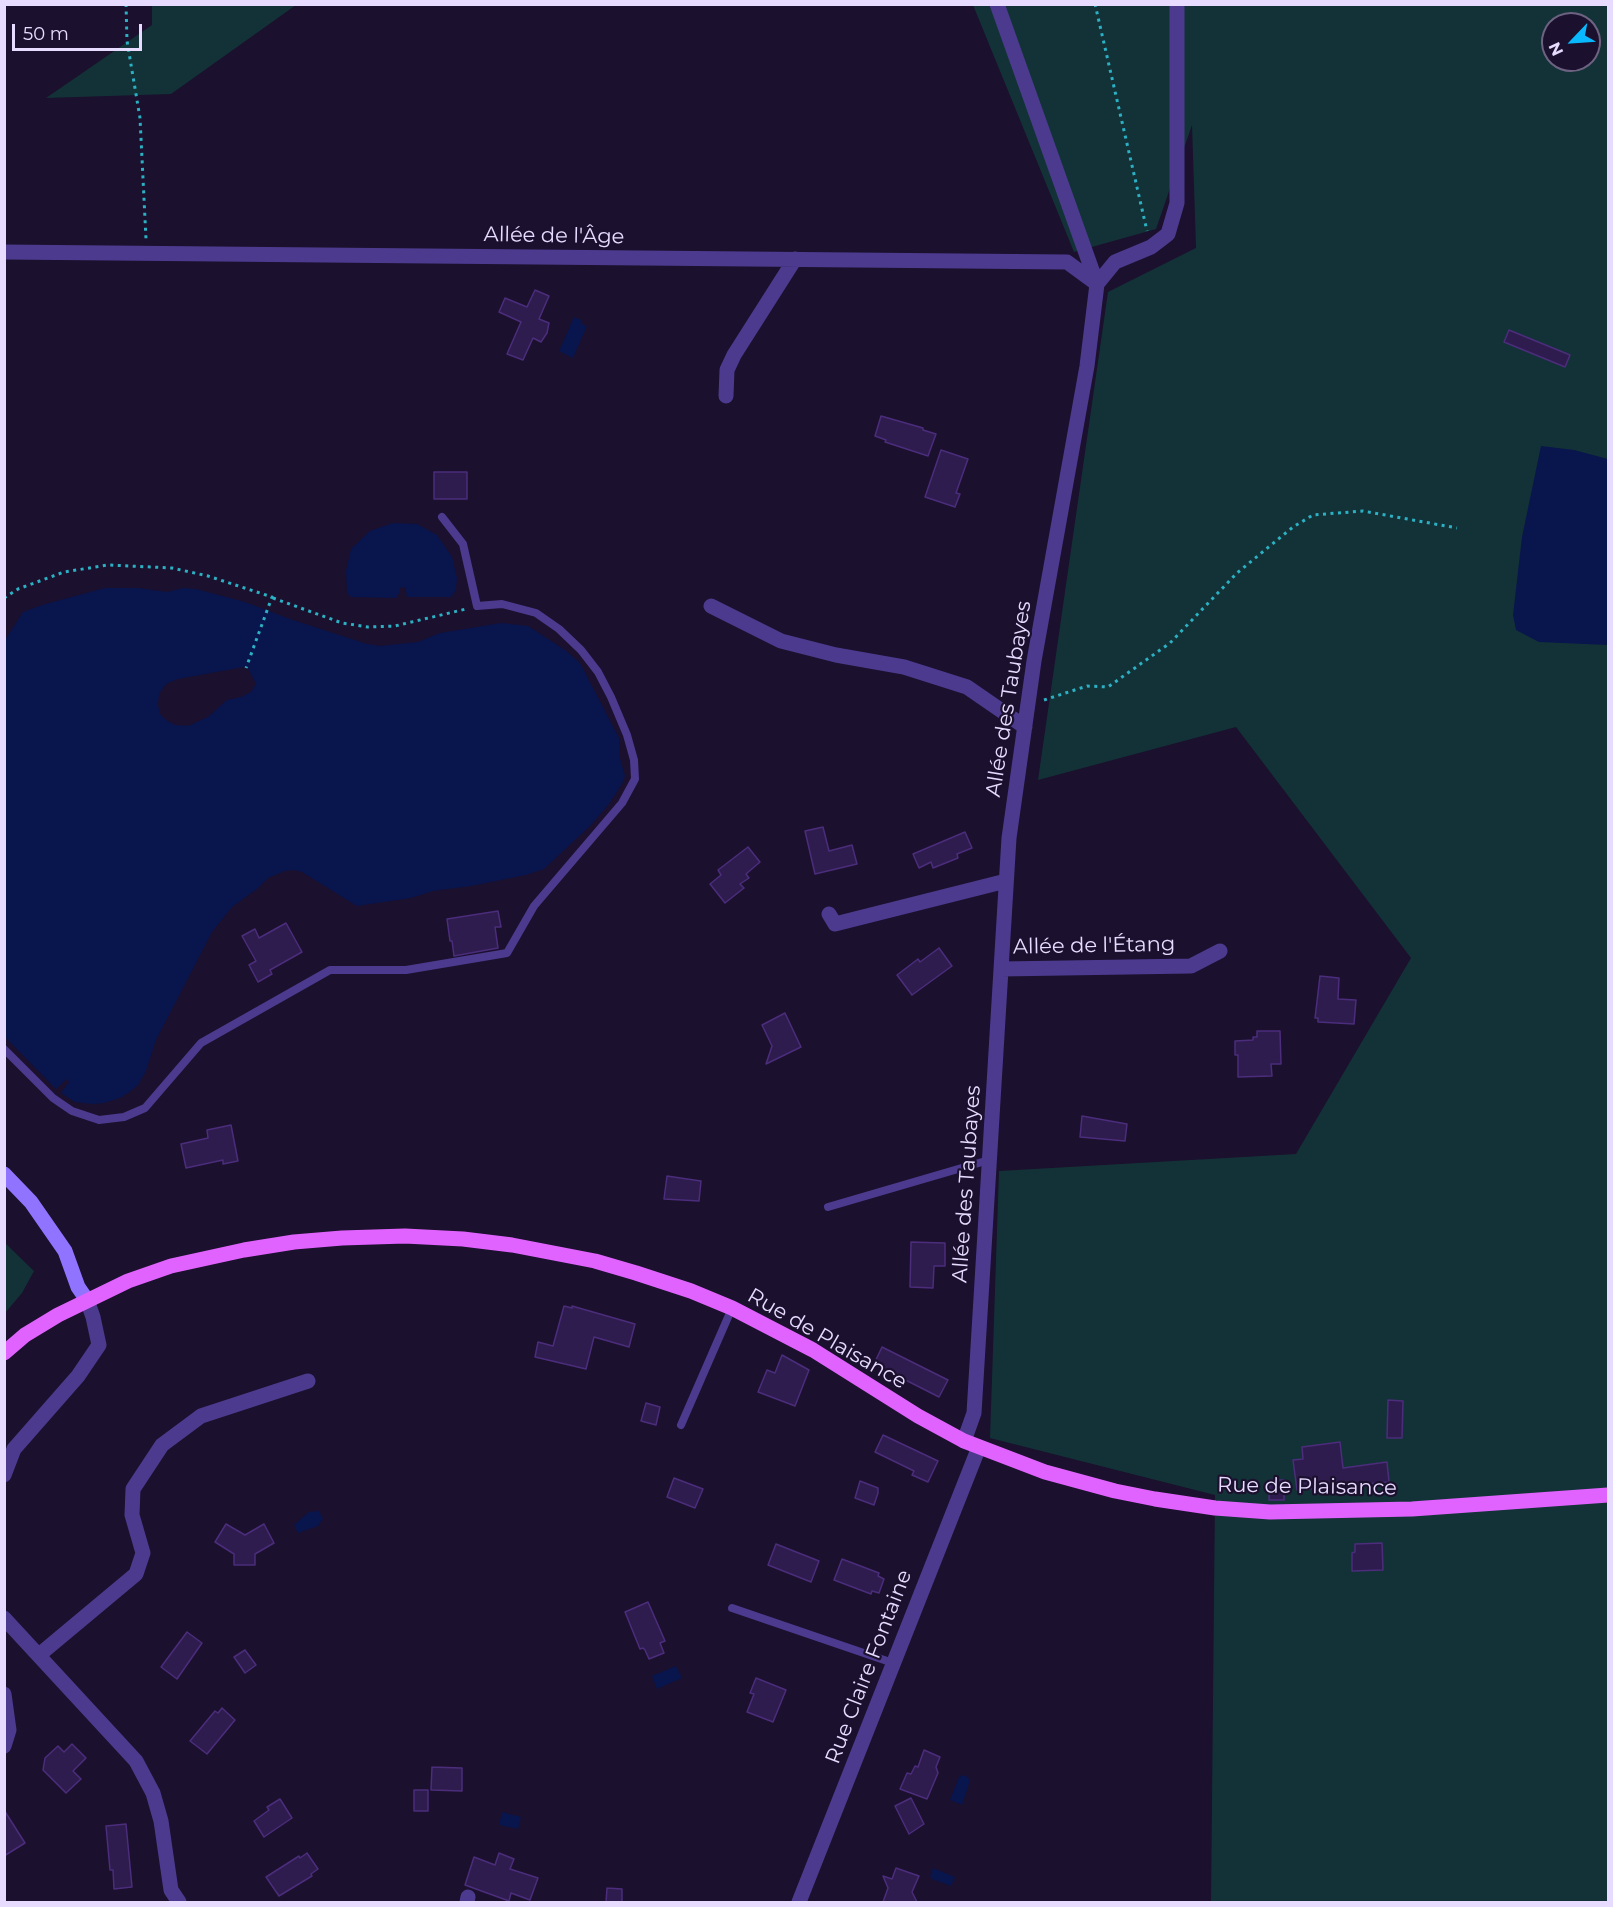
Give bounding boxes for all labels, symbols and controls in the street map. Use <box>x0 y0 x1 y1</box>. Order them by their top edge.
scale bar <box>15 12 146 50</box>
north arrow <box>1541 12 1601 72</box>
text: 50 m <box>23 23 69 45</box>
text: N <box>1545 39 1567 59</box>
street label: Allée de l'Âge <box>483 222 625 250</box>
street label: Allée des Taubayes <box>981 599 1037 799</box>
street label: Allée de l'Étang <box>1013 932 1175 960</box>
street label: Allée des Taubayes <box>948 1084 986 1284</box>
street label: Rue de Plaisance <box>743 1283 911 1395</box>
street label: Rue de Plaisance <box>1217 1473 1397 1501</box>
street label: Rue Claire Fontaine <box>820 1566 918 1768</box>

